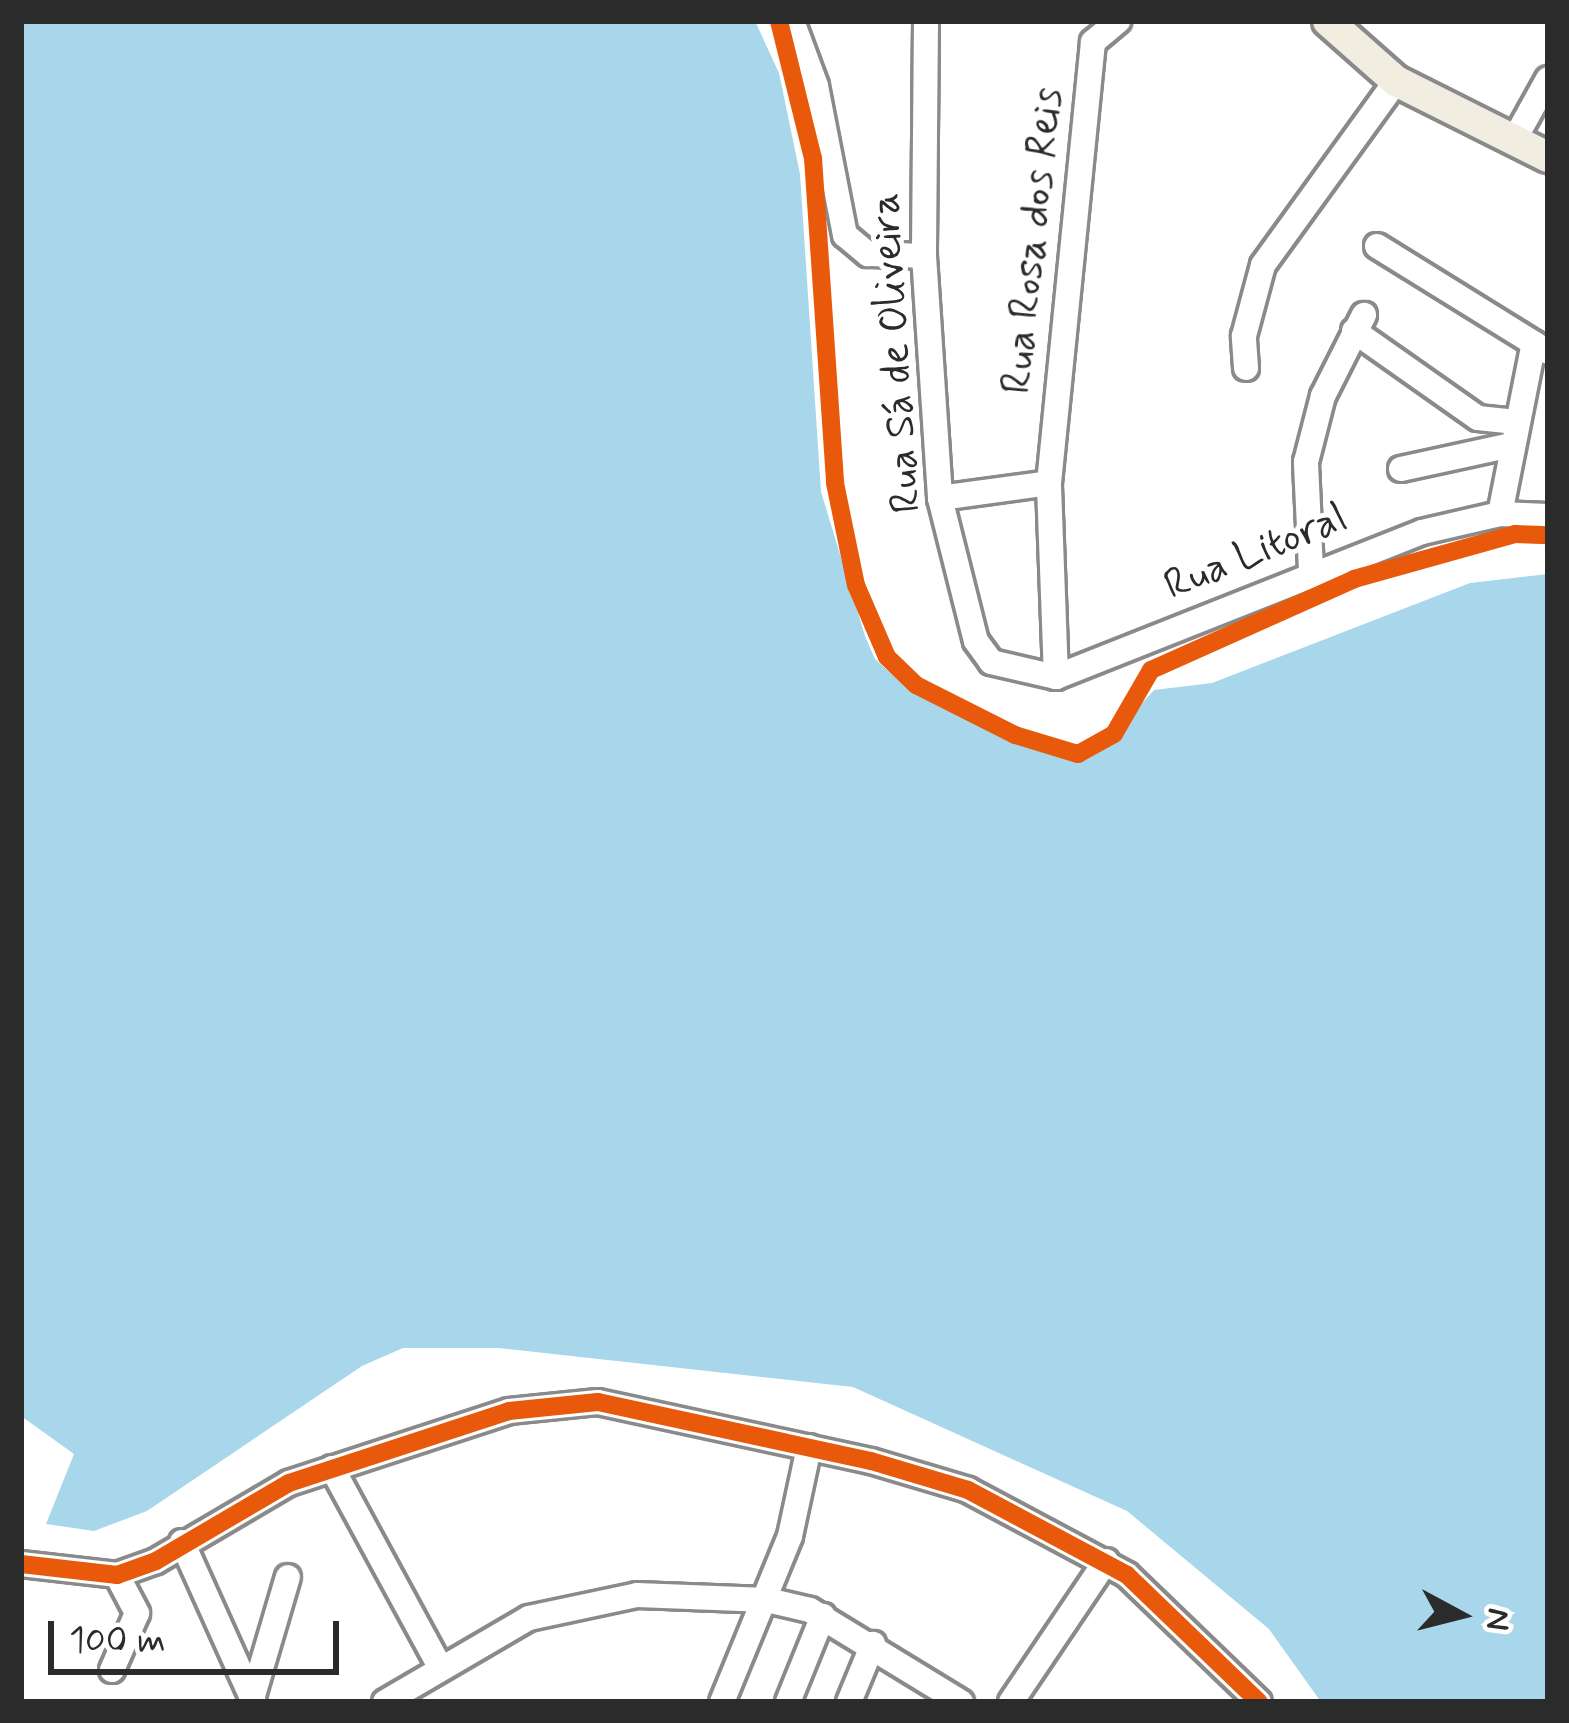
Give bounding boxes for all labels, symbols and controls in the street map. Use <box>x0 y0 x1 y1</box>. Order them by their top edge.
street label: Rua Rosa dos Reis <box>993 85 1075 397</box>
street label: Rua Sá de Oliveira <box>861 191 933 515</box>
street label: Rua Litoral <box>1156 493 1356 613</box>
north arrow <box>1401 1555 1521 1675</box>
scale bar <box>54 1597 345 1671</box>
text: N <box>1474 1606 1520 1633</box>
text: 100 m <box>69 1618 166 1665</box>

